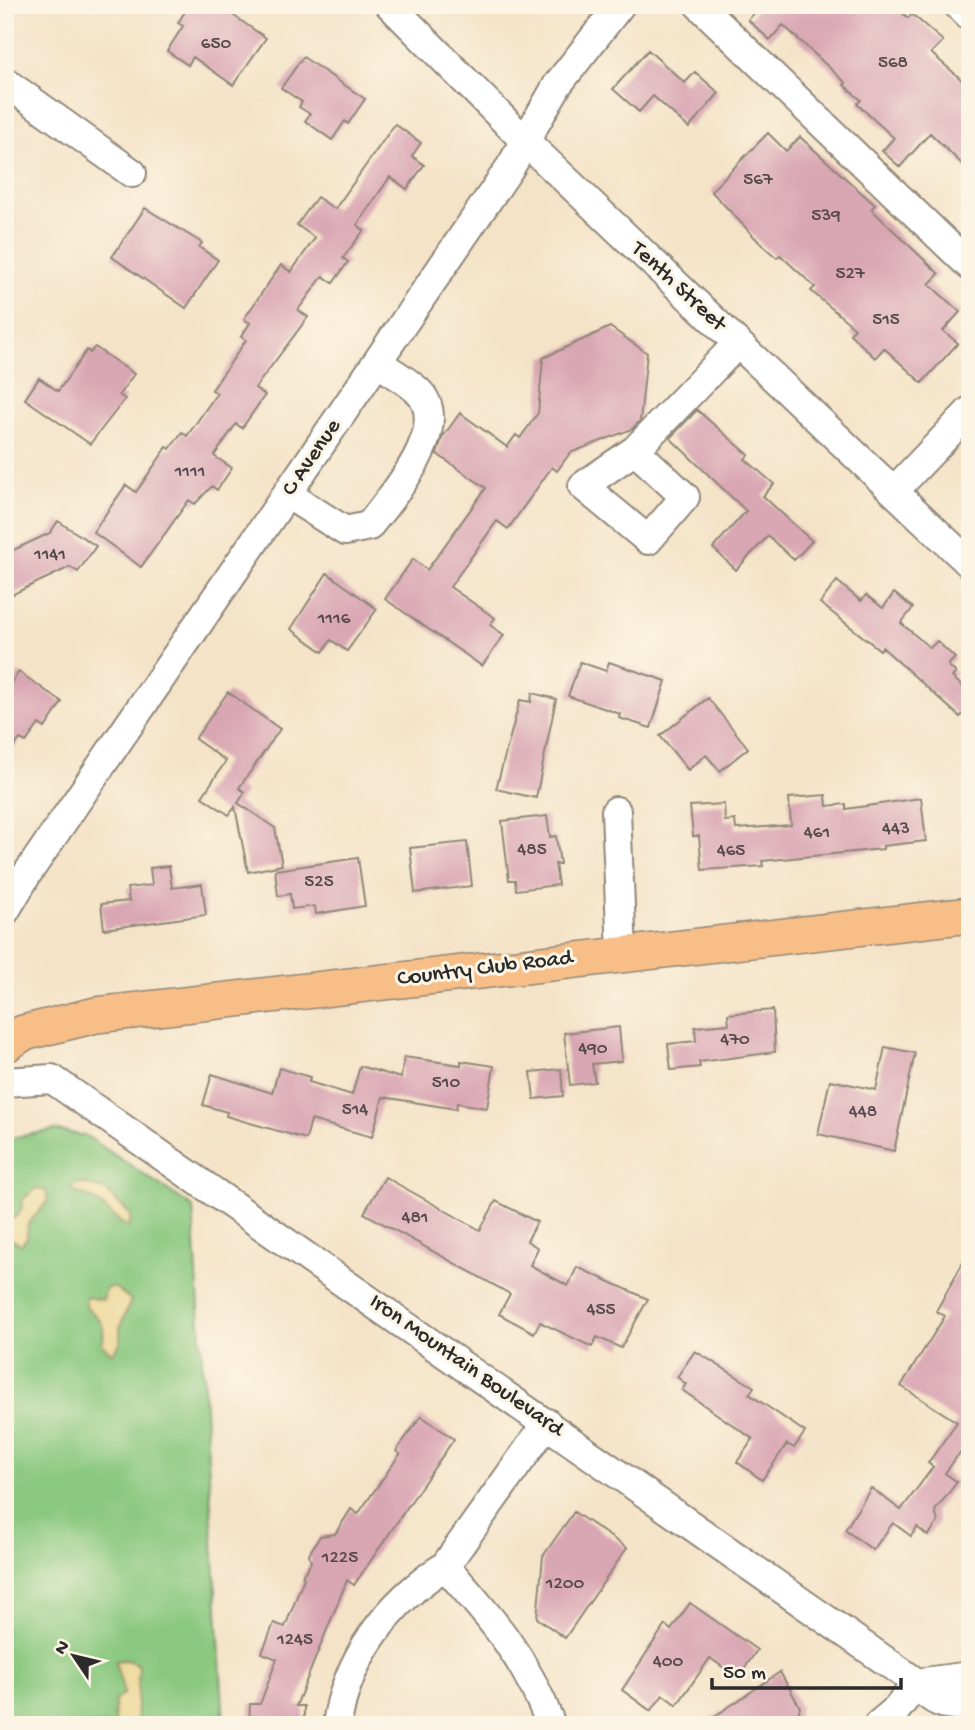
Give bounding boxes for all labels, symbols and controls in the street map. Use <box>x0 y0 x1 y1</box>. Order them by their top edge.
house number: 650 <box>201 33 231 56</box>
house number: 568 <box>878 52 908 75</box>
house number: 567 <box>743 169 774 192</box>
house number: 539 <box>811 205 841 228</box>
street label: Tenth Street <box>623 235 732 339</box>
house number: 527 <box>835 263 866 286</box>
house number: 515 <box>872 309 900 332</box>
street label: C Avenue <box>276 413 348 502</box>
house number: 1111 <box>174 461 205 484</box>
house number: 1141 <box>33 544 66 567</box>
house number: 1116 <box>317 608 351 631</box>
house number: 443 <box>882 818 910 841</box>
house number: 461 <box>804 822 830 845</box>
house number: 485 <box>517 839 547 862</box>
house number: 465 <box>717 840 745 863</box>
house number: 525 <box>304 871 334 894</box>
street label: Country Club Road <box>396 945 576 993</box>
house number: 470 <box>720 1029 750 1052</box>
house number: 490 <box>578 1038 608 1061</box>
house number: 510 <box>432 1072 460 1095</box>
house number: 514 <box>342 1099 368 1122</box>
house number: 448 <box>849 1101 877 1124</box>
house number: 481 <box>401 1207 429 1230</box>
street label: Iron Mountain Boulevard <box>364 1289 570 1444</box>
house number: 455 <box>587 1299 615 1322</box>
house number: 1225 <box>321 1547 358 1570</box>
house number: 1200 <box>545 1573 584 1596</box>
north arrow <box>38 1622 108 1692</box>
house number: 1245 <box>276 1629 313 1652</box>
text: N <box>50 1637 76 1660</box>
scale bar <box>712 1646 902 1690</box>
house number: 400 <box>653 1651 683 1674</box>
text: 50 m <box>723 1662 766 1687</box>

